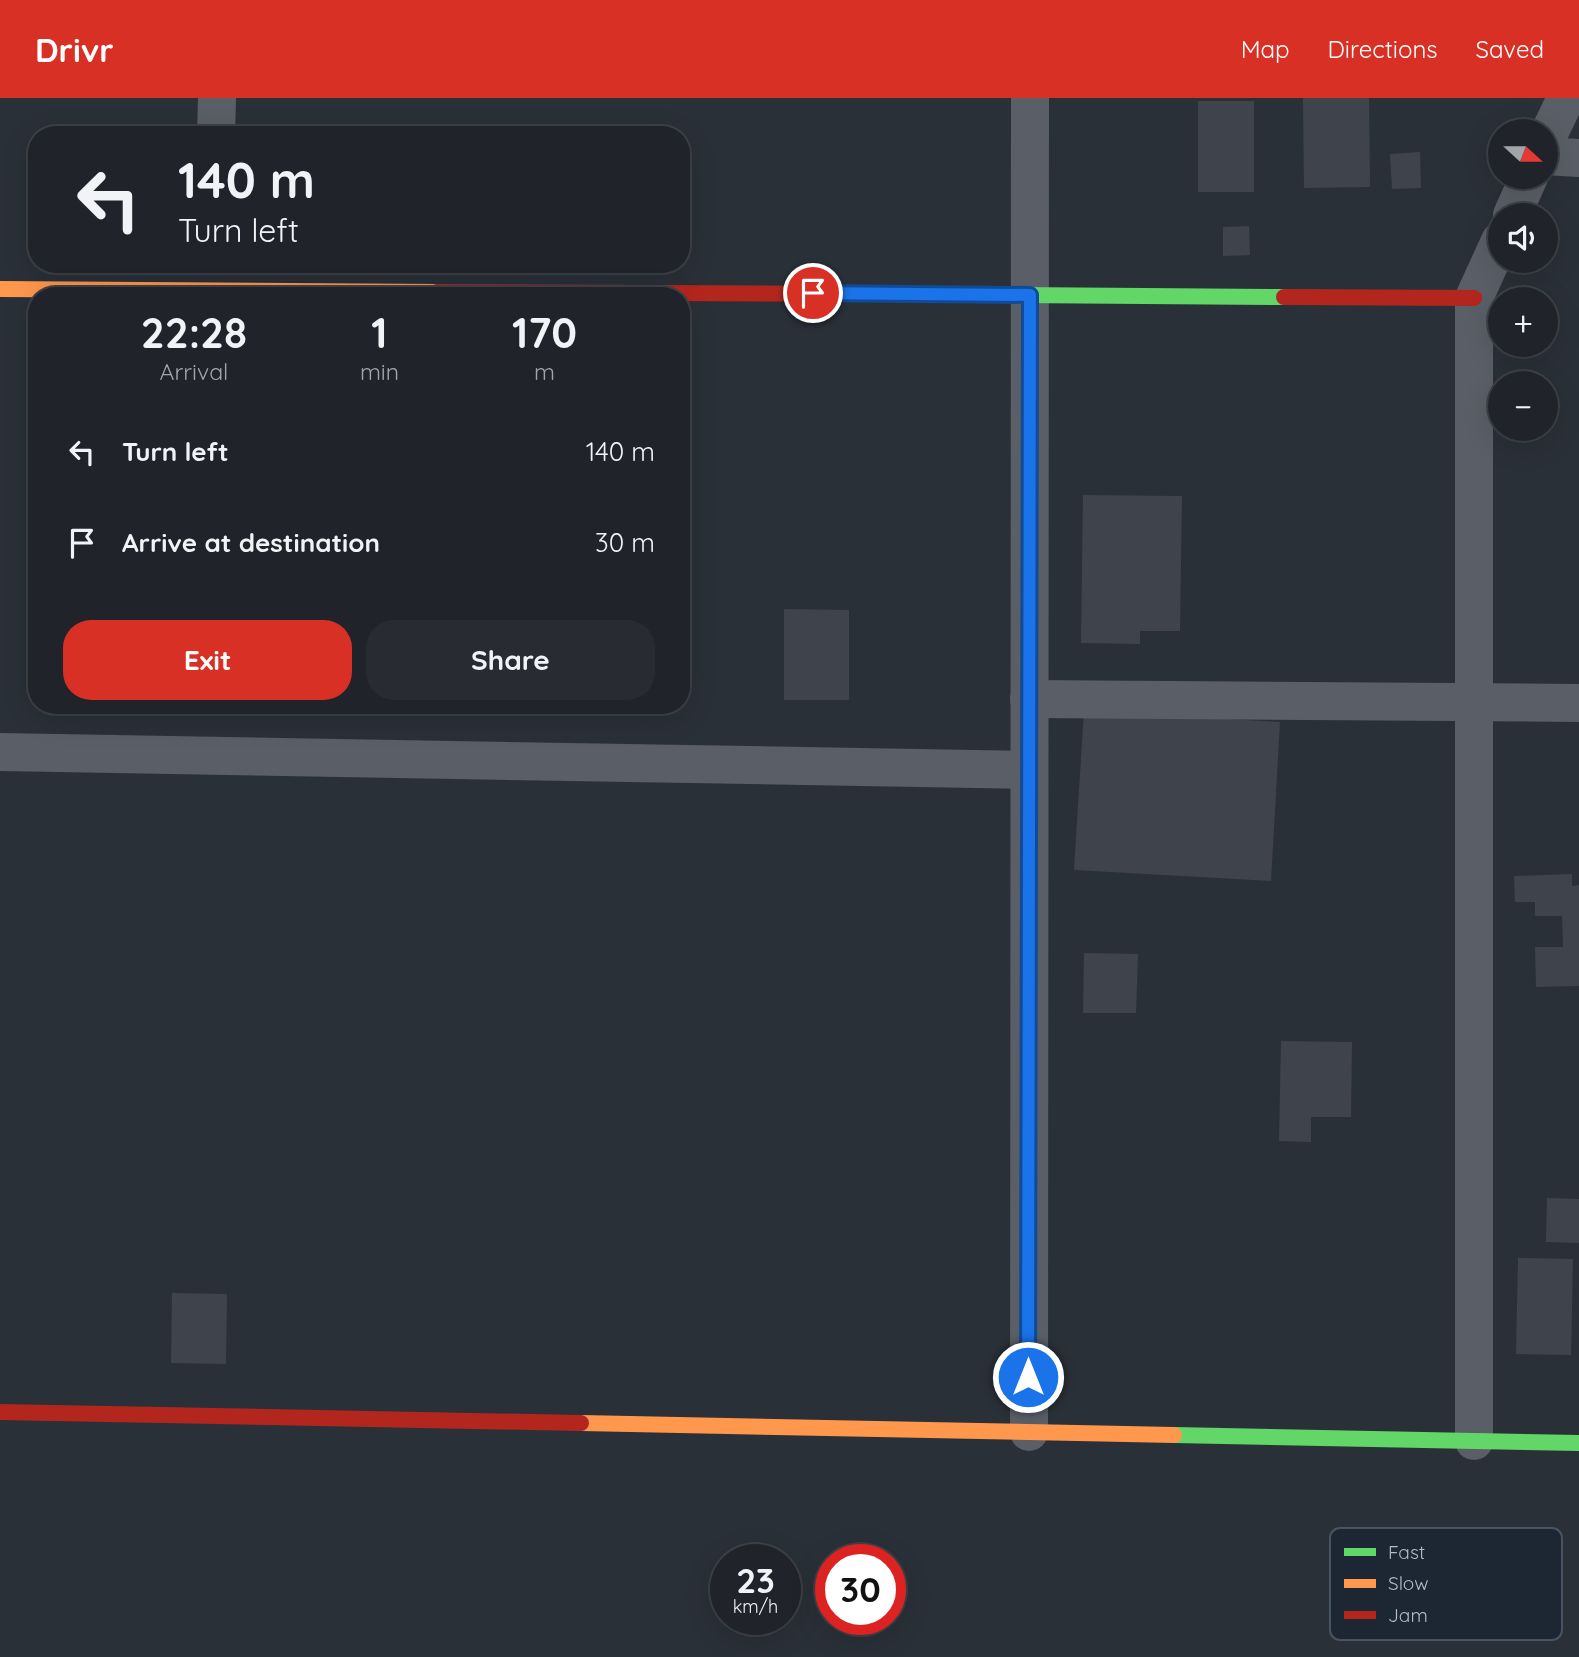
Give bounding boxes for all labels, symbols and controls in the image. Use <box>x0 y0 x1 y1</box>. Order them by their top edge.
text: Drivr <box>35 29 114 70</box>
text: Map <box>1241 34 1290 64</box>
text: Directions <box>1328 34 1438 64</box>
text: Saved <box>1476 34 1544 64</box>
north arrow <box>1488 119 1558 189</box>
map controls <box>1488 119 1558 441</box>
text: 140 m <box>178 149 315 210</box>
icon: left <box>63 154 154 245</box>
button: sound <box>1488 203 1558 273</box>
text: Turn left <box>178 210 299 250</box>
pin <box>783 263 843 323</box>
icon: arrive <box>794 274 832 312</box>
button: + <box>1488 287 1558 357</box>
text: 22:28 <box>141 306 247 359</box>
text: 1 <box>371 306 388 359</box>
text: 170 <box>512 306 577 359</box>
text: Arrival <box>160 357 228 386</box>
text: min <box>360 357 399 386</box>
text: m <box>534 357 555 386</box>
button: − <box>1488 371 1558 441</box>
icon: left <box>63 433 101 471</box>
text: Turn left <box>122 435 229 468</box>
text: 140 m <box>586 435 655 468</box>
icon: arrive <box>63 524 101 562</box>
text: Arrive at destination <box>122 526 380 559</box>
text: 30 m <box>595 526 655 559</box>
button: Exit <box>63 620 352 700</box>
button: Share <box>366 620 655 700</box>
position arrow <box>991 1340 1065 1414</box>
legend <box>1330 1528 1562 1640</box>
text: Fast <box>1388 1540 1425 1564</box>
speed limit sign: 30 <box>815 1544 906 1635</box>
text: 23 <box>736 1558 775 1602</box>
text: Slow <box>1388 1571 1429 1595</box>
text: km/h <box>733 1595 778 1618</box>
text: Jam <box>1388 1603 1428 1627</box>

